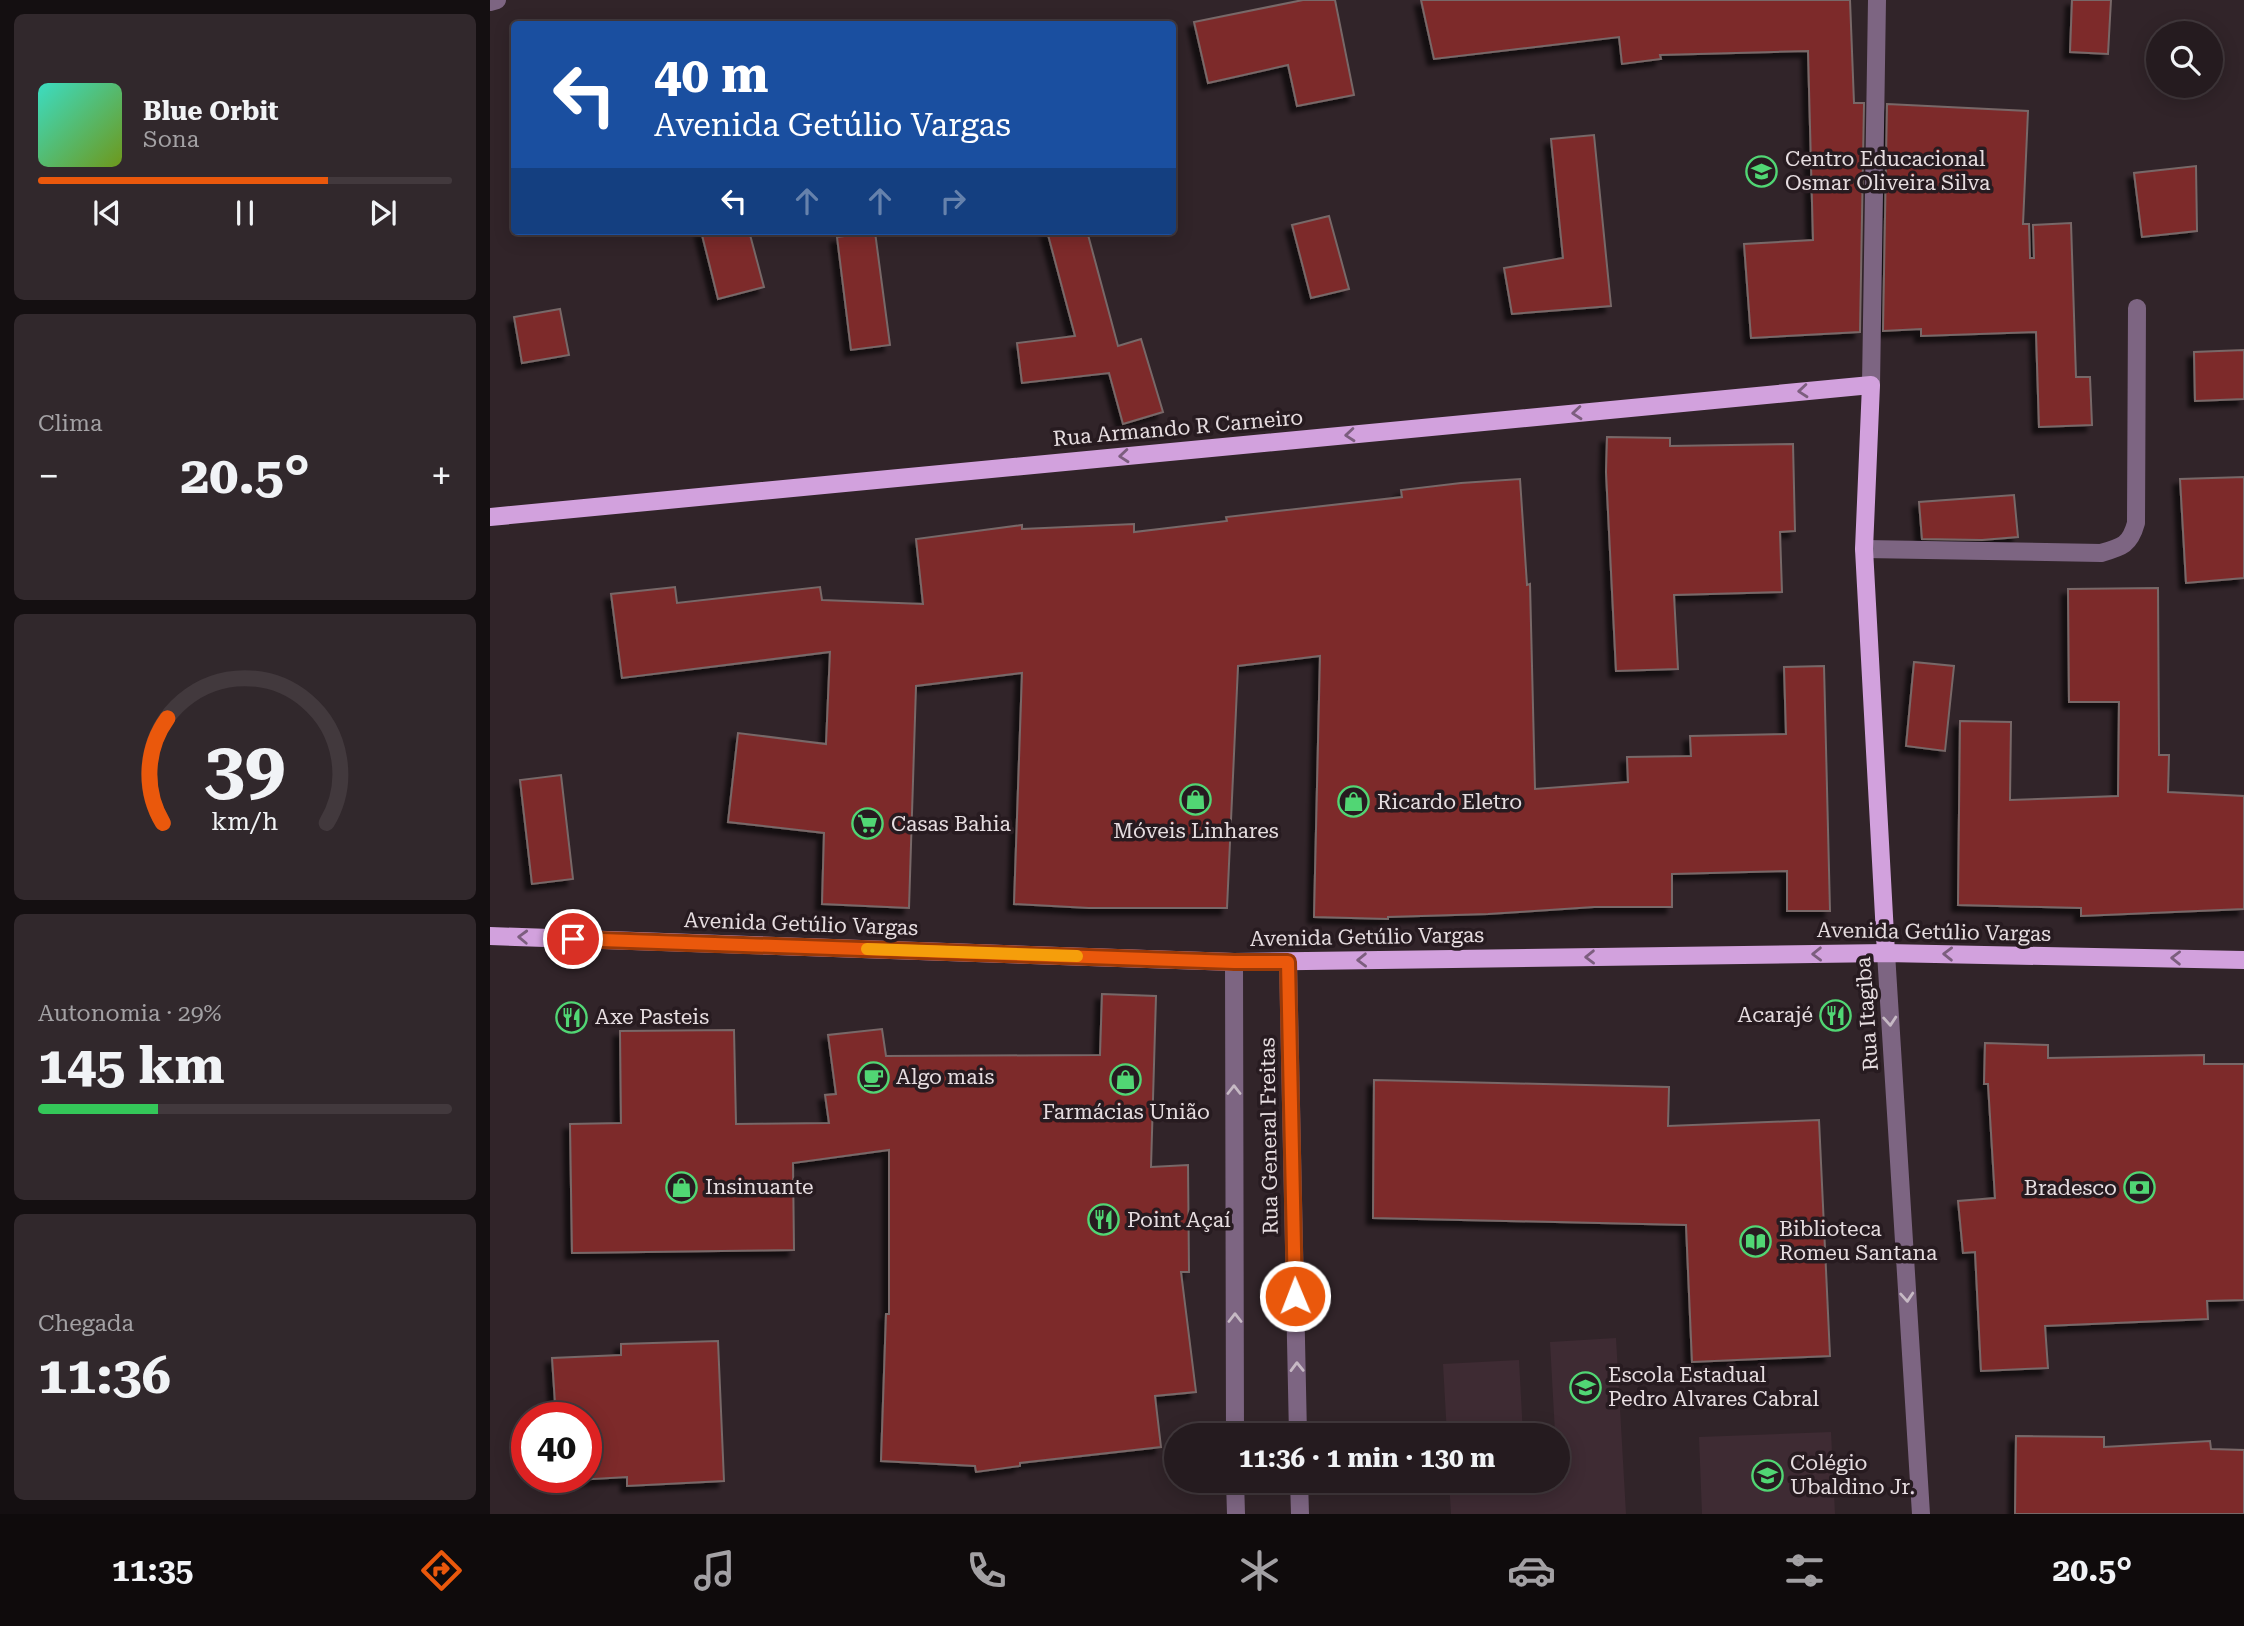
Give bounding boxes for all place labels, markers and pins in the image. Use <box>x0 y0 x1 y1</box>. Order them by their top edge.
place label: Centro Educacional Osmar Oliveira Silva <box>1785 147 1991 195</box>
school or university icon: Centro Educacional Osmar Oliveira Silva <box>1745 154 1779 188</box>
shop icon: Móveis Linhares <box>1179 782 1213 816</box>
shop icon: Ricardo Eletro <box>1337 785 1371 819</box>
place label: Ricardo Eletro <box>1377 790 1522 814</box>
supermarket icon: Casas Bahia <box>851 807 885 841</box>
place label: Casas Bahia <box>891 812 1012 836</box>
place label: Móveis Linhares <box>1113 819 1279 843</box>
pin <box>543 909 603 969</box>
restaurant icon: Acarajé <box>1819 998 1853 1032</box>
restaurant icon: Axe Pasteis <box>555 1000 589 1034</box>
place label: Acarajé <box>1738 1003 1813 1027</box>
place label: Axe Pasteis <box>595 1005 709 1029</box>
cafe icon: Algo mais <box>856 1060 890 1094</box>
shop icon: Farmácias União <box>1109 1063 1143 1097</box>
place label: Algo mais <box>896 1065 994 1089</box>
place label: Farmácias União <box>1042 1100 1210 1124</box>
shop icon: Insinuante <box>665 1170 699 1204</box>
bank icon: Bradesco <box>2123 1171 2157 1205</box>
place label: Insinuante <box>705 1175 814 1199</box>
place label: Bradesco <box>2024 1176 2117 1200</box>
restaurant icon: Point Açaí <box>1087 1203 1121 1237</box>
place label: Point Açaí <box>1127 1208 1231 1232</box>
place label: Biblioteca Romeu Santana <box>1779 1217 1938 1265</box>
library icon: Biblioteca Romeu Santana <box>1739 1224 1773 1258</box>
place label: Escola Estadual Pedro Alvares Cabral <box>1608 1363 1819 1411</box>
school or university icon: Escola Estadual Pedro Alvares Cabral <box>1568 1370 1602 1404</box>
place label: Colégio Ubaldino Jr. <box>1790 1451 1915 1499</box>
school or university icon: Colégio Ubaldino Jr. <box>1750 1458 1784 1492</box>

